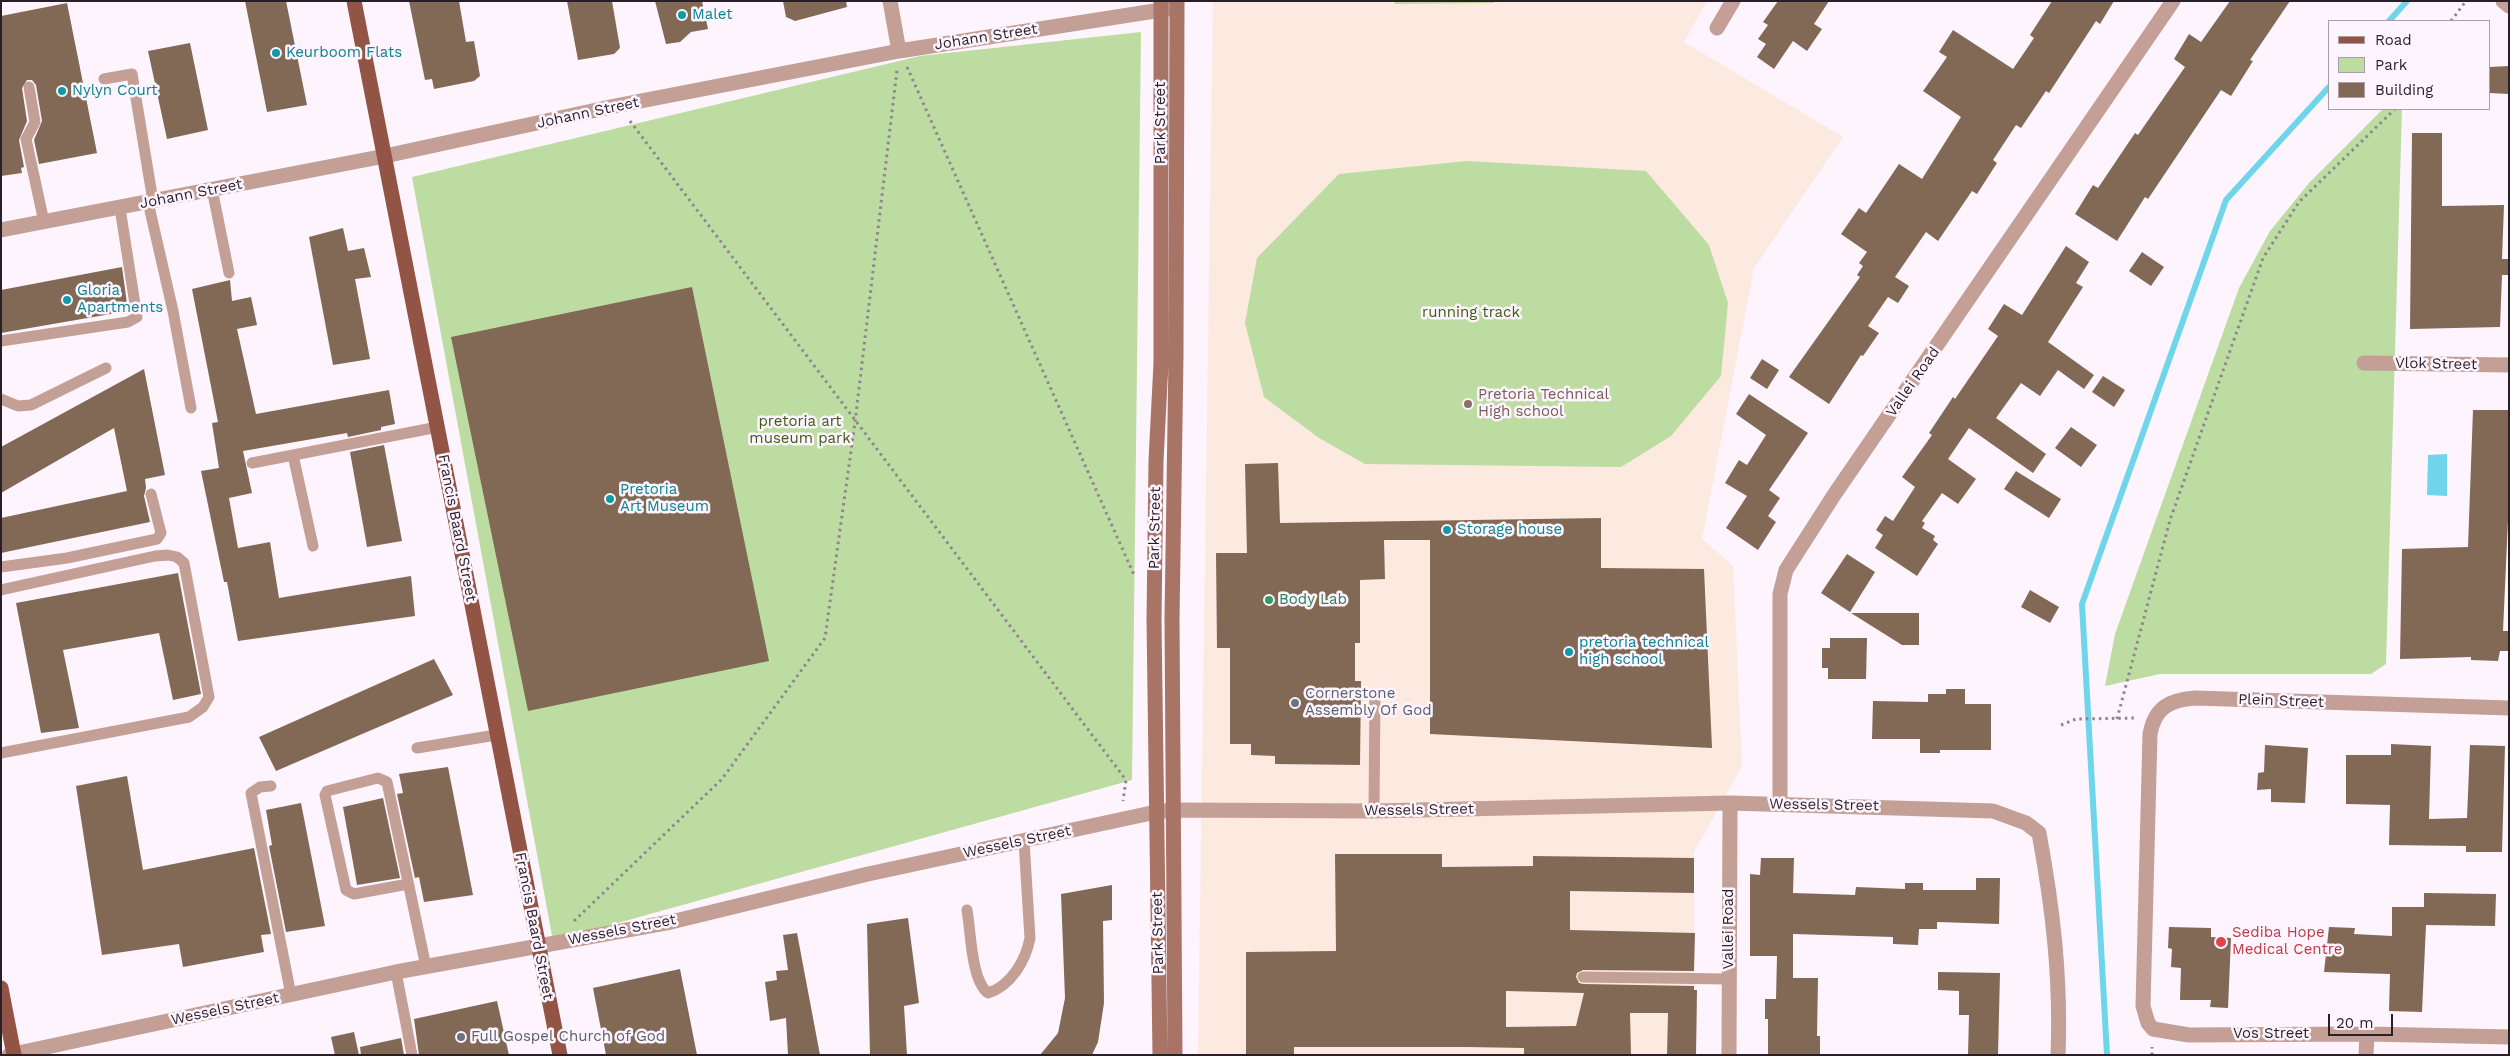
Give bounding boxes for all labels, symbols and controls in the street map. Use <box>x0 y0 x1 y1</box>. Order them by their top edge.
place label: Malet <box>692 6 733 24</box>
marker: Malet <box>676 9 688 21</box>
street label: Johann Street <box>933 20 1039 54</box>
legend <box>2328 20 2490 110</box>
text: Road <box>2375 31 2412 49</box>
place label: Keurboom Flats <box>286 44 402 62</box>
marker: Keurboom Flats <box>270 47 282 59</box>
text: Park <box>2375 56 2407 74</box>
text: Building <box>2375 81 2433 99</box>
place label: Nylyn Court <box>72 82 158 100</box>
street label: Park Street <box>1152 82 1170 164</box>
marker: Nylyn Court <box>56 85 68 97</box>
street label: Johann Street <box>535 93 641 133</box>
street label: Johann Street <box>138 175 244 213</box>
place label: Gloria Apartments <box>77 282 163 317</box>
marker: Gloria Apartments <box>61 294 73 306</box>
park label: running track <box>1422 304 1520 322</box>
street label: Vallei Road <box>1882 344 1944 420</box>
street label: Vlok Street <box>2395 354 2477 374</box>
place label: Pretoria Technical High school <box>1478 386 1609 421</box>
marker: Pretoria Technical High school <box>1462 398 1474 410</box>
park label: pretoria art museum park <box>749 413 851 448</box>
street label: Francis Baard Street <box>434 453 480 603</box>
place label: Pretoria Art Museum <box>620 481 709 516</box>
street label: Park Street <box>1145 487 1165 569</box>
marker: Pretoria Art Museum <box>604 493 616 505</box>
place label: Storage house <box>1457 521 1562 539</box>
marker: Storage house <box>1441 524 1453 536</box>
place label: Body Lab <box>1279 591 1347 609</box>
marker: Body Lab <box>1263 594 1275 606</box>
place label: pretoria technical high school <box>1579 634 1709 669</box>
marker: pretoria technical high school <box>1563 646 1575 658</box>
place label: Cornerstone Assembly Of God <box>1305 685 1432 720</box>
street label: Plein Street <box>2238 691 2324 711</box>
marker: Cornerstone Assembly Of God <box>1289 697 1301 709</box>
street label: Wessels Street <box>1769 795 1879 815</box>
street label: Wessels Street <box>1364 800 1474 820</box>
street label: Wessels Street <box>961 822 1073 862</box>
street label: Francis Baard Street <box>511 851 557 1001</box>
street label: Vallei Road <box>1720 889 1738 969</box>
street label: Park Street <box>1148 892 1168 974</box>
street label: Wessels Street <box>566 911 678 949</box>
place label: Sediba Hope Medical Centre <box>2232 924 2342 959</box>
marker: Sediba Hope Medical Centre <box>2214 935 2228 949</box>
street label: Wessels Street <box>169 989 281 1029</box>
scale bar <box>2330 1004 2395 1036</box>
text: 20 m <box>2336 1014 2374 1032</box>
street label: Vos Street <box>2233 1025 2309 1043</box>
place label: Full Gospel Church of God <box>471 1028 665 1046</box>
marker: Full Gospel Church of God <box>455 1031 467 1043</box>

